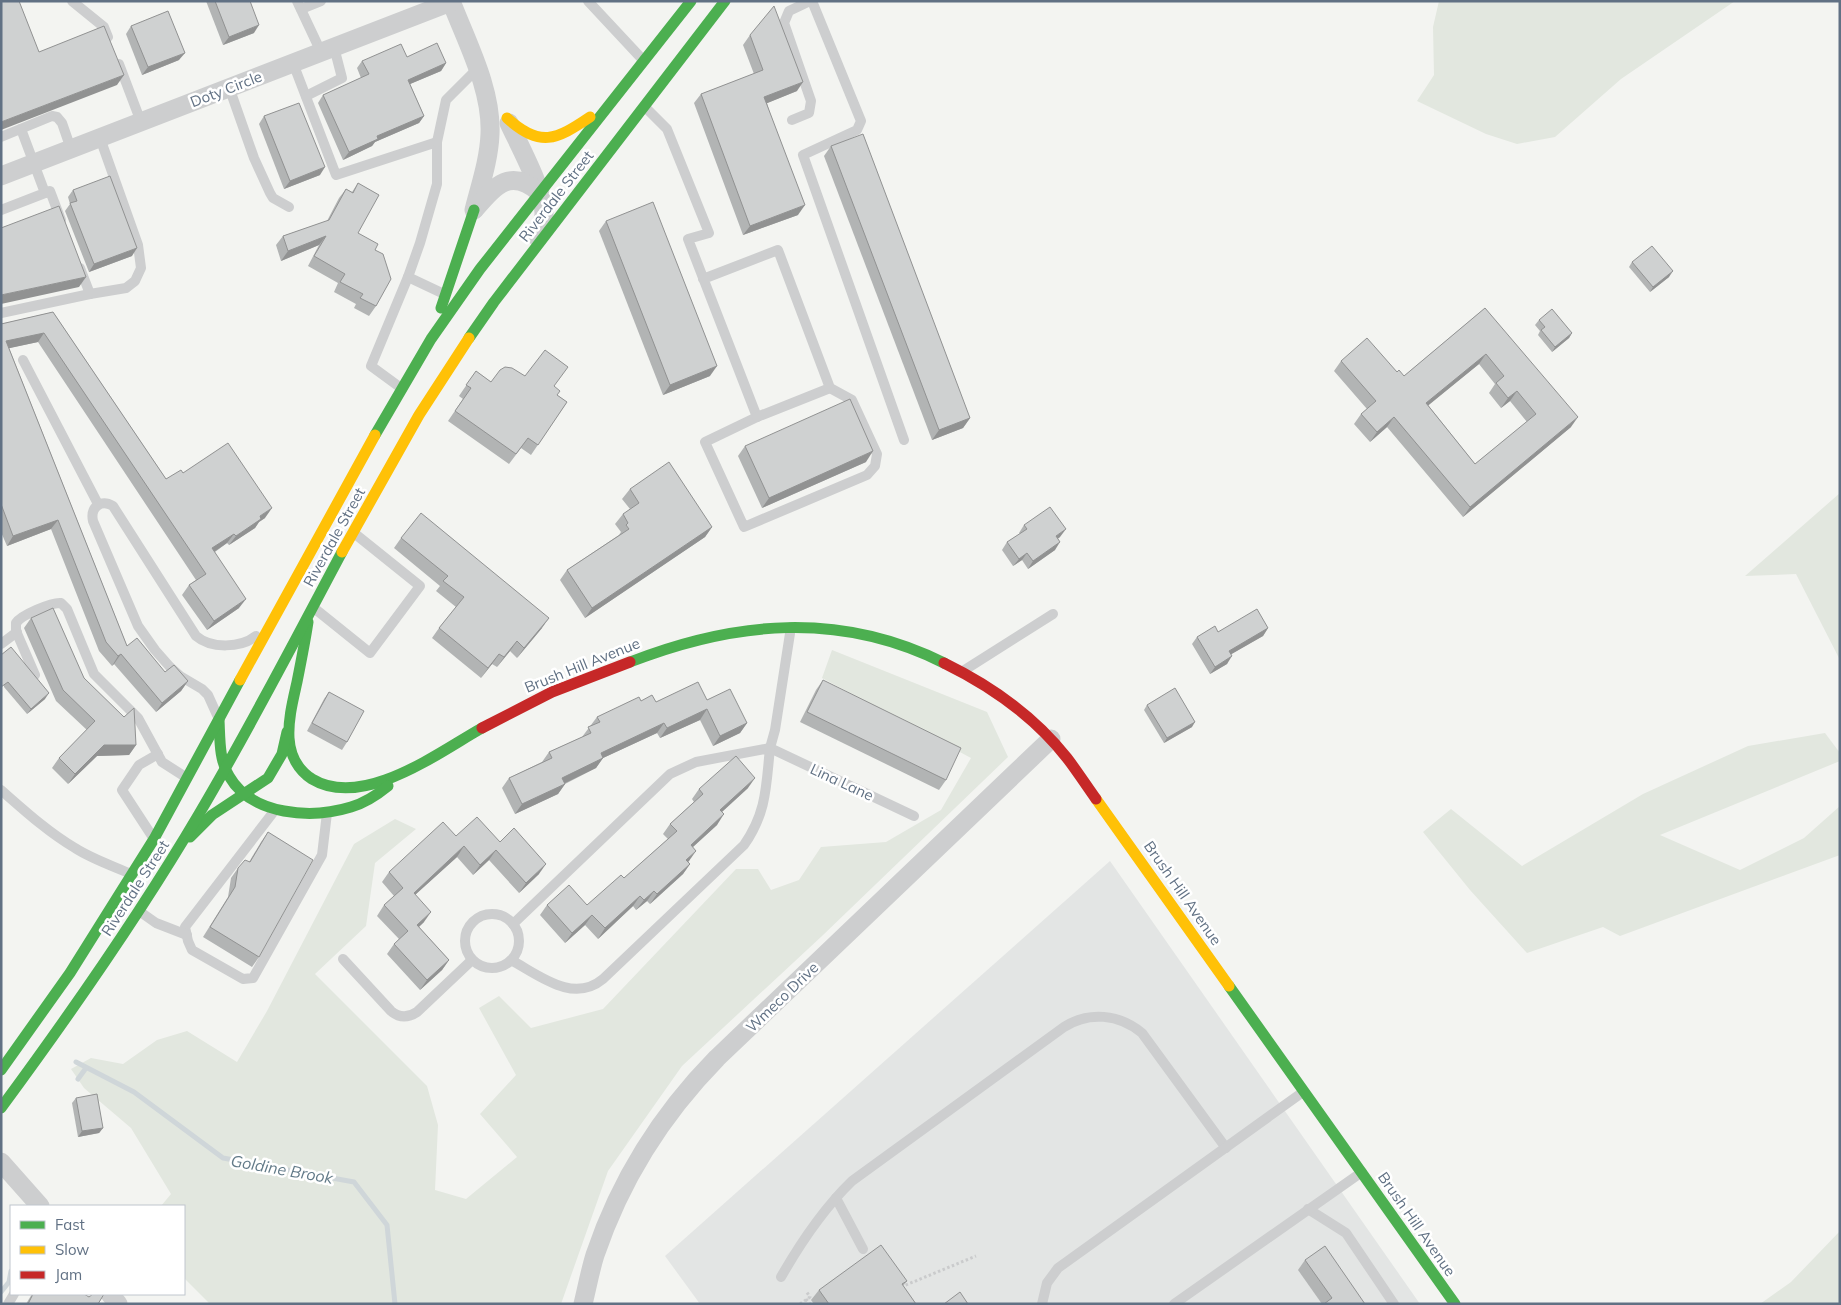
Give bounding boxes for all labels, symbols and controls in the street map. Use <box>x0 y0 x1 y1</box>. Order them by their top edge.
street label: Doty Circle <box>187 67 265 111</box>
street label: Riverdale Street <box>515 147 597 245</box>
street label: Riverdale Street <box>299 484 369 590</box>
street label: Brush Hill Avenue <box>522 633 642 697</box>
street label: Lina Lane <box>807 759 877 805</box>
street label: Riverdale Street <box>97 837 173 939</box>
street label: Brush Hill Avenue <box>1140 837 1226 949</box>
street label: Wmeco Drive <box>742 958 822 1036</box>
water label: Goldine Brook <box>229 1150 335 1188</box>
street label: Brush Hill Avenue <box>1374 1168 1460 1280</box>
legend <box>10 1205 185 1295</box>
text: Fast <box>55 1215 85 1234</box>
text: Slow <box>55 1240 89 1259</box>
text: Jam <box>55 1265 82 1284</box>

